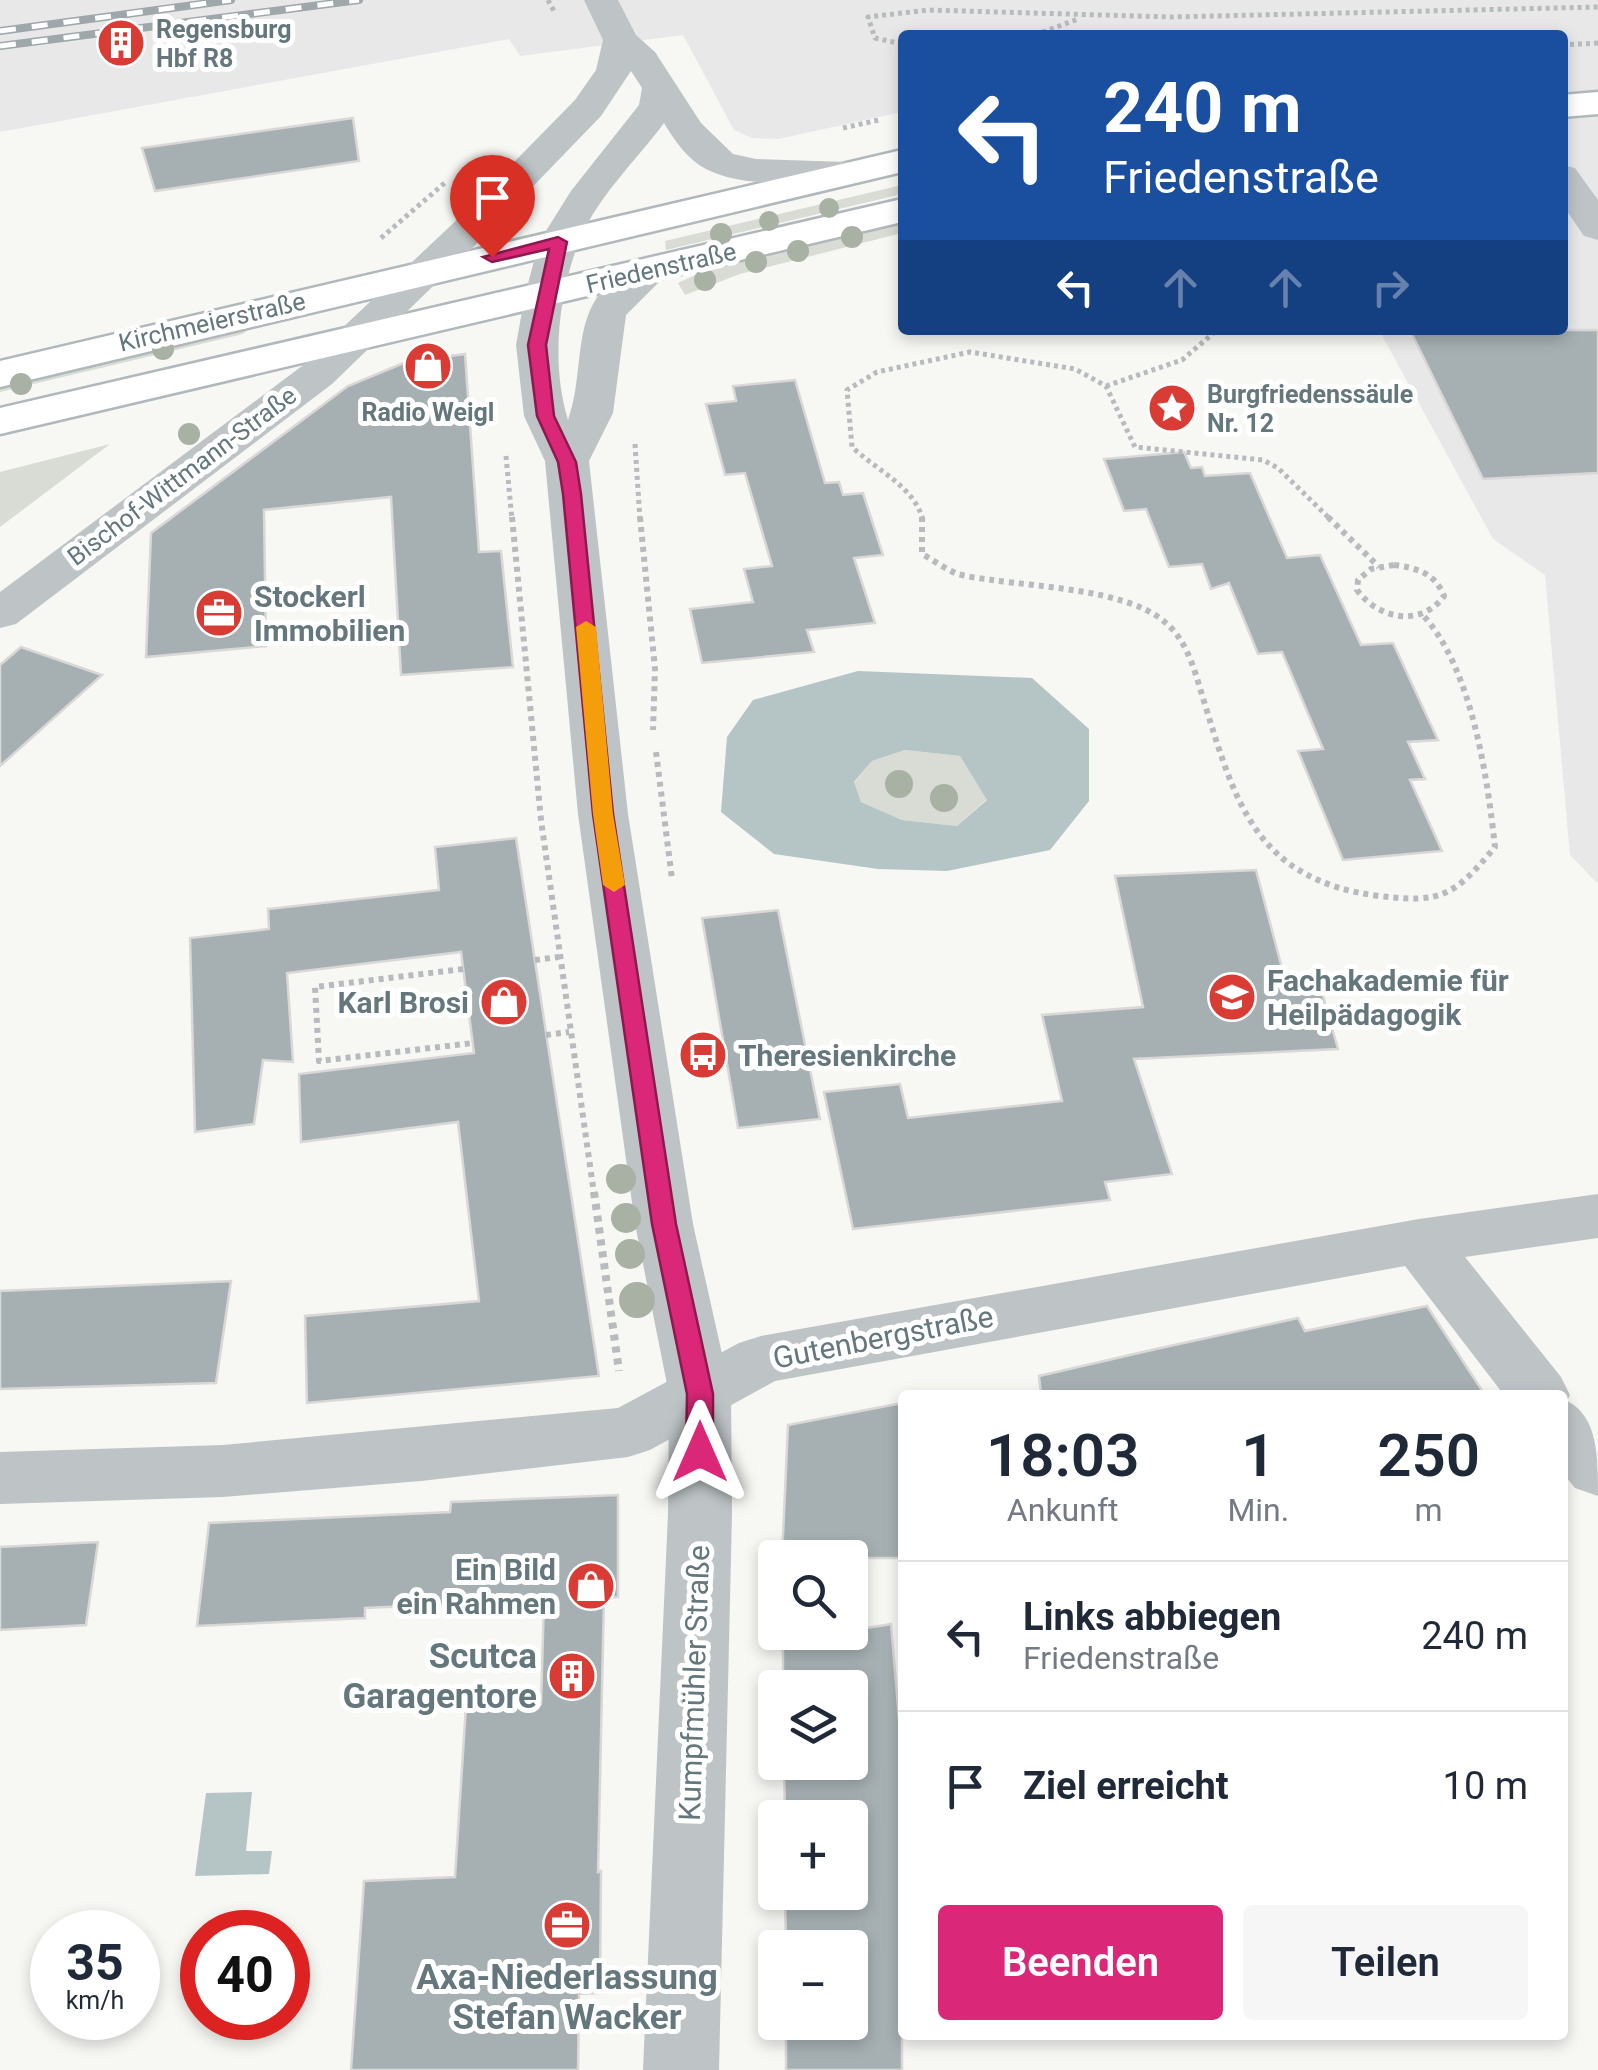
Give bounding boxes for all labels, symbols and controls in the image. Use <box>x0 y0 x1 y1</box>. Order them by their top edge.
place label: Regensburg Hbf R8 <box>156 15 291 73</box>
building icon: Regensburg Hbf R8 <box>95 17 147 69</box>
text: 240 m <box>1103 67 1302 149</box>
icon: left <box>938 70 1068 200</box>
text: Friedenstraße <box>1103 151 1379 204</box>
pin <box>450 155 535 258</box>
icon: arrive <box>465 170 520 225</box>
street label: Friedenstraße <box>583 237 739 299</box>
icon: left <box>1048 260 1103 315</box>
icon: ahead <box>1153 260 1208 315</box>
icon: ahead <box>1258 260 1313 315</box>
icon: right <box>1363 260 1418 315</box>
street label: Kirchmeierstraße <box>116 286 308 358</box>
shop icon: Radio Weigl <box>402 340 454 392</box>
place label: Burgfriedenssäule Nr. 12 <box>1207 380 1413 438</box>
street label: Bischof-Wittmann-Straße <box>62 381 302 571</box>
place icon: Burgfriedenssäule Nr. 12 <box>1146 382 1198 434</box>
place label: Radio Weigl <box>362 398 494 427</box>
place label: Stockerl Immobilien <box>254 579 405 648</box>
office icon: Stockerl Immobilien <box>193 587 245 639</box>
place label: Fachakademie für Heilpädagogik <box>1267 963 1509 1032</box>
school or university icon: Fachakademie für Heilpädagogik <box>1206 971 1258 1023</box>
shop icon: Karl Brosi <box>478 976 530 1028</box>
place label: Karl Brosi <box>338 985 469 1020</box>
bus stop icon: Theresienkirche <box>677 1029 729 1081</box>
place label: Theresienkirche <box>738 1038 956 1073</box>
street label: Gutenbergstraße <box>770 1298 996 1376</box>
position arrow <box>648 1400 752 1504</box>
text: 18:03 <box>986 1420 1139 1491</box>
text: 1 <box>1241 1420 1275 1491</box>
text: 250 <box>1377 1420 1480 1491</box>
text: Ankunft <box>1007 1491 1119 1529</box>
text: Min. <box>1227 1491 1289 1529</box>
text: m <box>1415 1491 1443 1529</box>
map controls <box>758 1540 868 2040</box>
button: search <box>758 1540 868 1650</box>
street label: Kumpfmühler Straße <box>672 1544 716 1822</box>
place label: Ein Bild ein Rahmen <box>397 1552 556 1621</box>
shop icon: Ein Bild ein Rahmen <box>565 1560 617 1612</box>
text: Links abbiegen <box>1023 1595 1281 1639</box>
icon: left <box>938 1609 993 1664</box>
text: 240 m <box>1421 1614 1528 1658</box>
place label: Scutca Garagentore <box>342 1636 537 1717</box>
text: Friedenstraße <box>1023 1639 1219 1677</box>
building icon: Scutca Garagentore <box>546 1650 598 1702</box>
button: layers <box>758 1670 868 1780</box>
icon: arrive <box>938 1759 993 1814</box>
text: Ziel erreicht <box>1023 1764 1229 1808</box>
text: 10 m <box>1443 1764 1528 1808</box>
button: + <box>758 1800 868 1910</box>
office icon: Axa-Niederlassung Stefan Wacker <box>541 1899 593 1951</box>
button: Beenden <box>938 1905 1223 2020</box>
button: Teilen <box>1243 1905 1528 2020</box>
speed limit sign: 40 <box>180 1910 310 2040</box>
button: − <box>758 1930 868 2040</box>
text: 35 <box>66 1934 124 1992</box>
place label: Axa-Niederlassung Stefan Wacker <box>416 1957 718 2038</box>
text: km/h <box>66 1986 124 2015</box>

